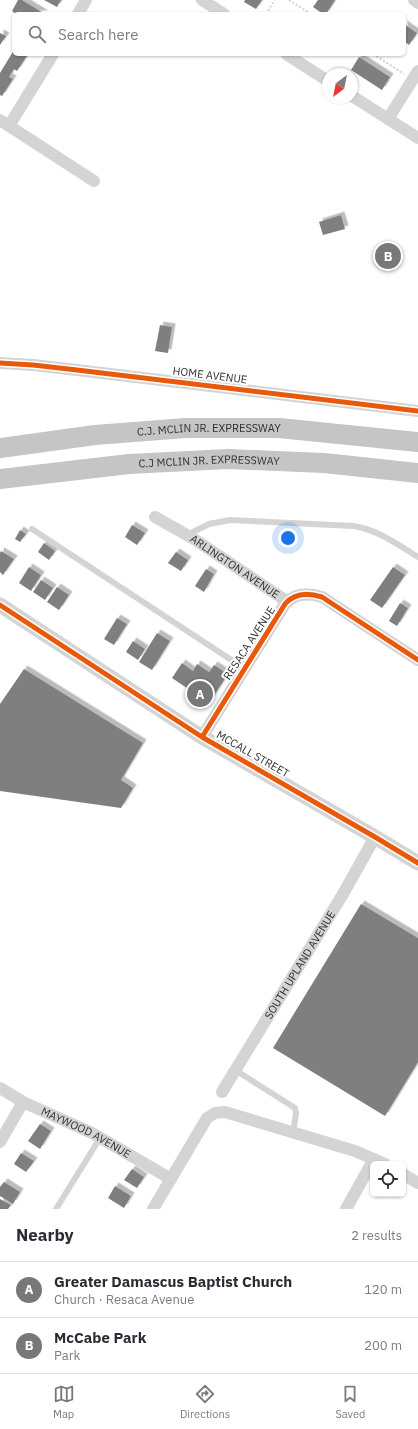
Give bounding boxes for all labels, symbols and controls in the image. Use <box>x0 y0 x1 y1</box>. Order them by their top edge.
search box <box>12 12 406 56</box>
icon: search <box>26 23 48 45</box>
text: Search here <box>58 25 138 44</box>
north arrow <box>322 68 358 104</box>
pin: B <box>375 241 401 271</box>
street label: HOME AVENUE <box>172 363 248 387</box>
street label: C.J. MCLIN JR. EXPRESSWAY <box>136 421 281 439</box>
street label: C.J MCLIN JR. EXPRESSWAY <box>138 452 280 471</box>
your location <box>278 528 298 548</box>
street label: ARLINGTON AVENUE <box>187 531 282 601</box>
street label: RESACA AVENUE <box>220 604 278 682</box>
pin: A <box>187 679 213 709</box>
street label: MCCALL STREET <box>214 727 293 781</box>
street label: SOUTH UPLAND AVENUE <box>261 908 338 1022</box>
street label: MAYWOOD AVENUE <box>39 1104 133 1161</box>
map controls <box>370 1161 406 1197</box>
button: locate <box>370 1161 406 1197</box>
text: Nearby <box>16 1224 74 1246</box>
text: 2 results <box>351 1227 402 1244</box>
text: Greater Damascus Baptist Church <box>54 1272 292 1291</box>
text: A <box>25 1281 33 1298</box>
text: 120 m <box>364 1281 402 1298</box>
text: Church · Resaca Avenue <box>54 1291 194 1308</box>
text: McCabe Park <box>54 1328 146 1347</box>
text: B <box>25 1337 33 1354</box>
text: 200 m <box>364 1337 402 1354</box>
text: Park <box>54 1347 80 1364</box>
tab: Map <box>53 1383 75 1421</box>
tab: Directions <box>180 1383 230 1421</box>
tab: Saved <box>335 1383 365 1421</box>

